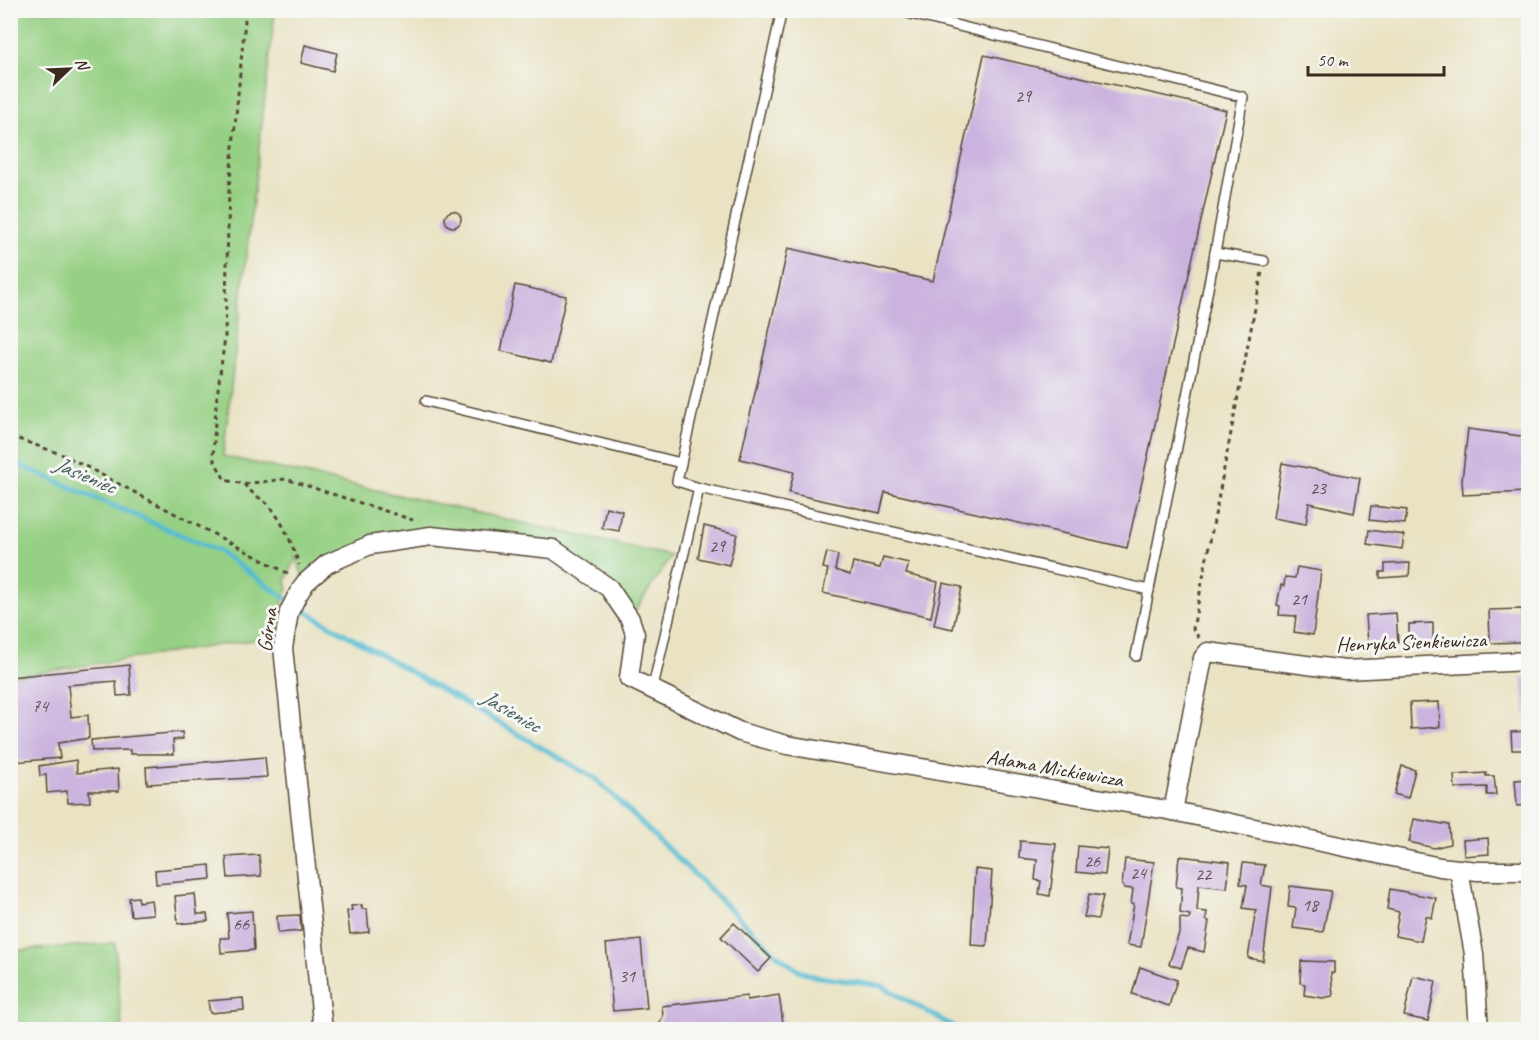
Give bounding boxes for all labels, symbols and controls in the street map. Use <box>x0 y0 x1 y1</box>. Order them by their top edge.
north arrow <box>39 39 99 99</box>
scale bar <box>1308 39 1444 77</box>
text: 50 m <box>1317 49 1350 71</box>
text: N <box>71 55 94 75</box>
house number: 29 <box>1015 85 1033 107</box>
water label: Jasieniec <box>48 449 123 502</box>
house number: 23 <box>1310 477 1328 499</box>
house number: 29 <box>709 535 727 557</box>
house number: 21 <box>1291 588 1308 610</box>
street label: Górna <box>251 605 283 654</box>
street label: Henryka Sienkiewicza <box>1335 626 1488 658</box>
water label: Jasieniec <box>474 682 548 741</box>
house number: 74 <box>32 695 50 717</box>
street label: Adama Mickiewicza <box>985 743 1127 793</box>
house number: 26 <box>1084 850 1101 872</box>
house number: 24 <box>1130 862 1148 884</box>
house number: 22 <box>1195 863 1213 885</box>
house number: 18 <box>1302 894 1320 916</box>
house number: 66 <box>233 913 250 935</box>
house number: 31 <box>619 965 636 987</box>

